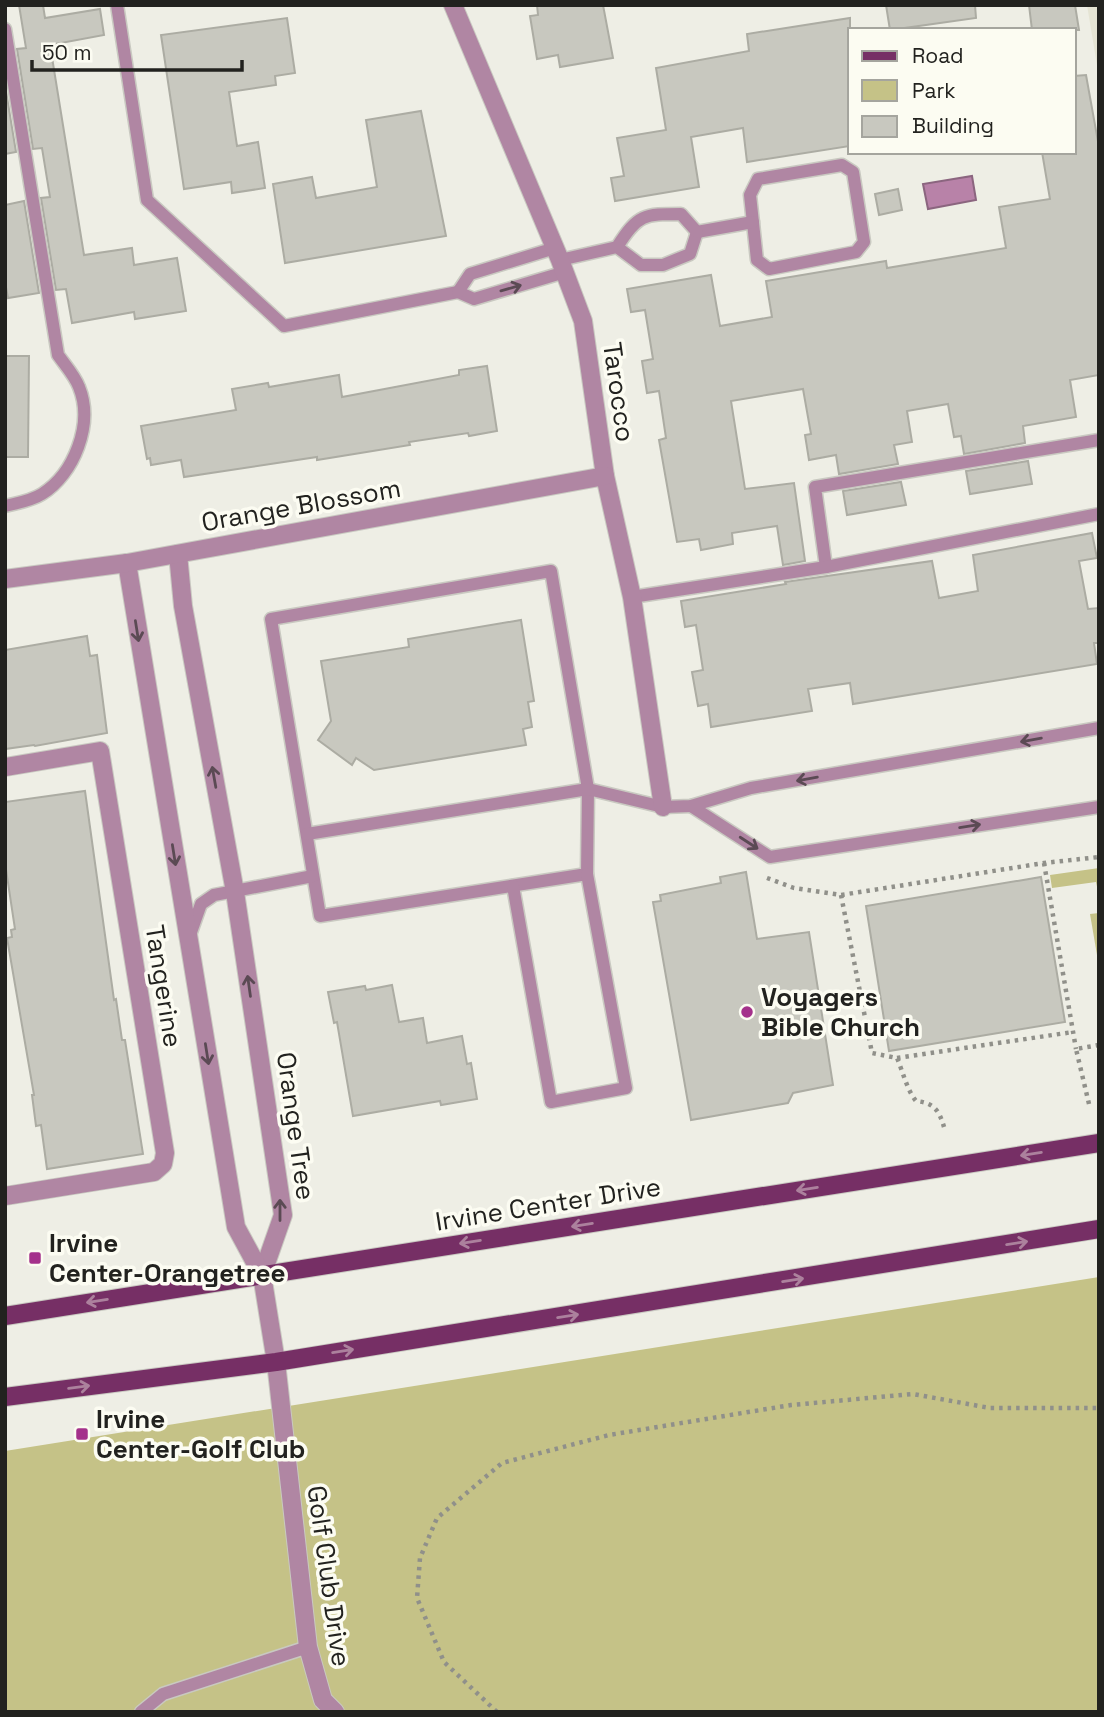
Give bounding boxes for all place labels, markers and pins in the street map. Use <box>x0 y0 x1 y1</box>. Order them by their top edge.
place label: Voyagers Bible Church <box>761 980 920 1044</box>
marker: Voyagers Bible Church <box>739 1004 755 1020</box>
place label: Irvine Center-Orangetree <box>49 1226 285 1290</box>
marker: Irvine Center-Orangetree <box>27 1250 43 1266</box>
place label: Irvine Center-Golf Club <box>96 1402 305 1466</box>
marker: Irvine Center-Golf Club <box>74 1426 90 1442</box>

